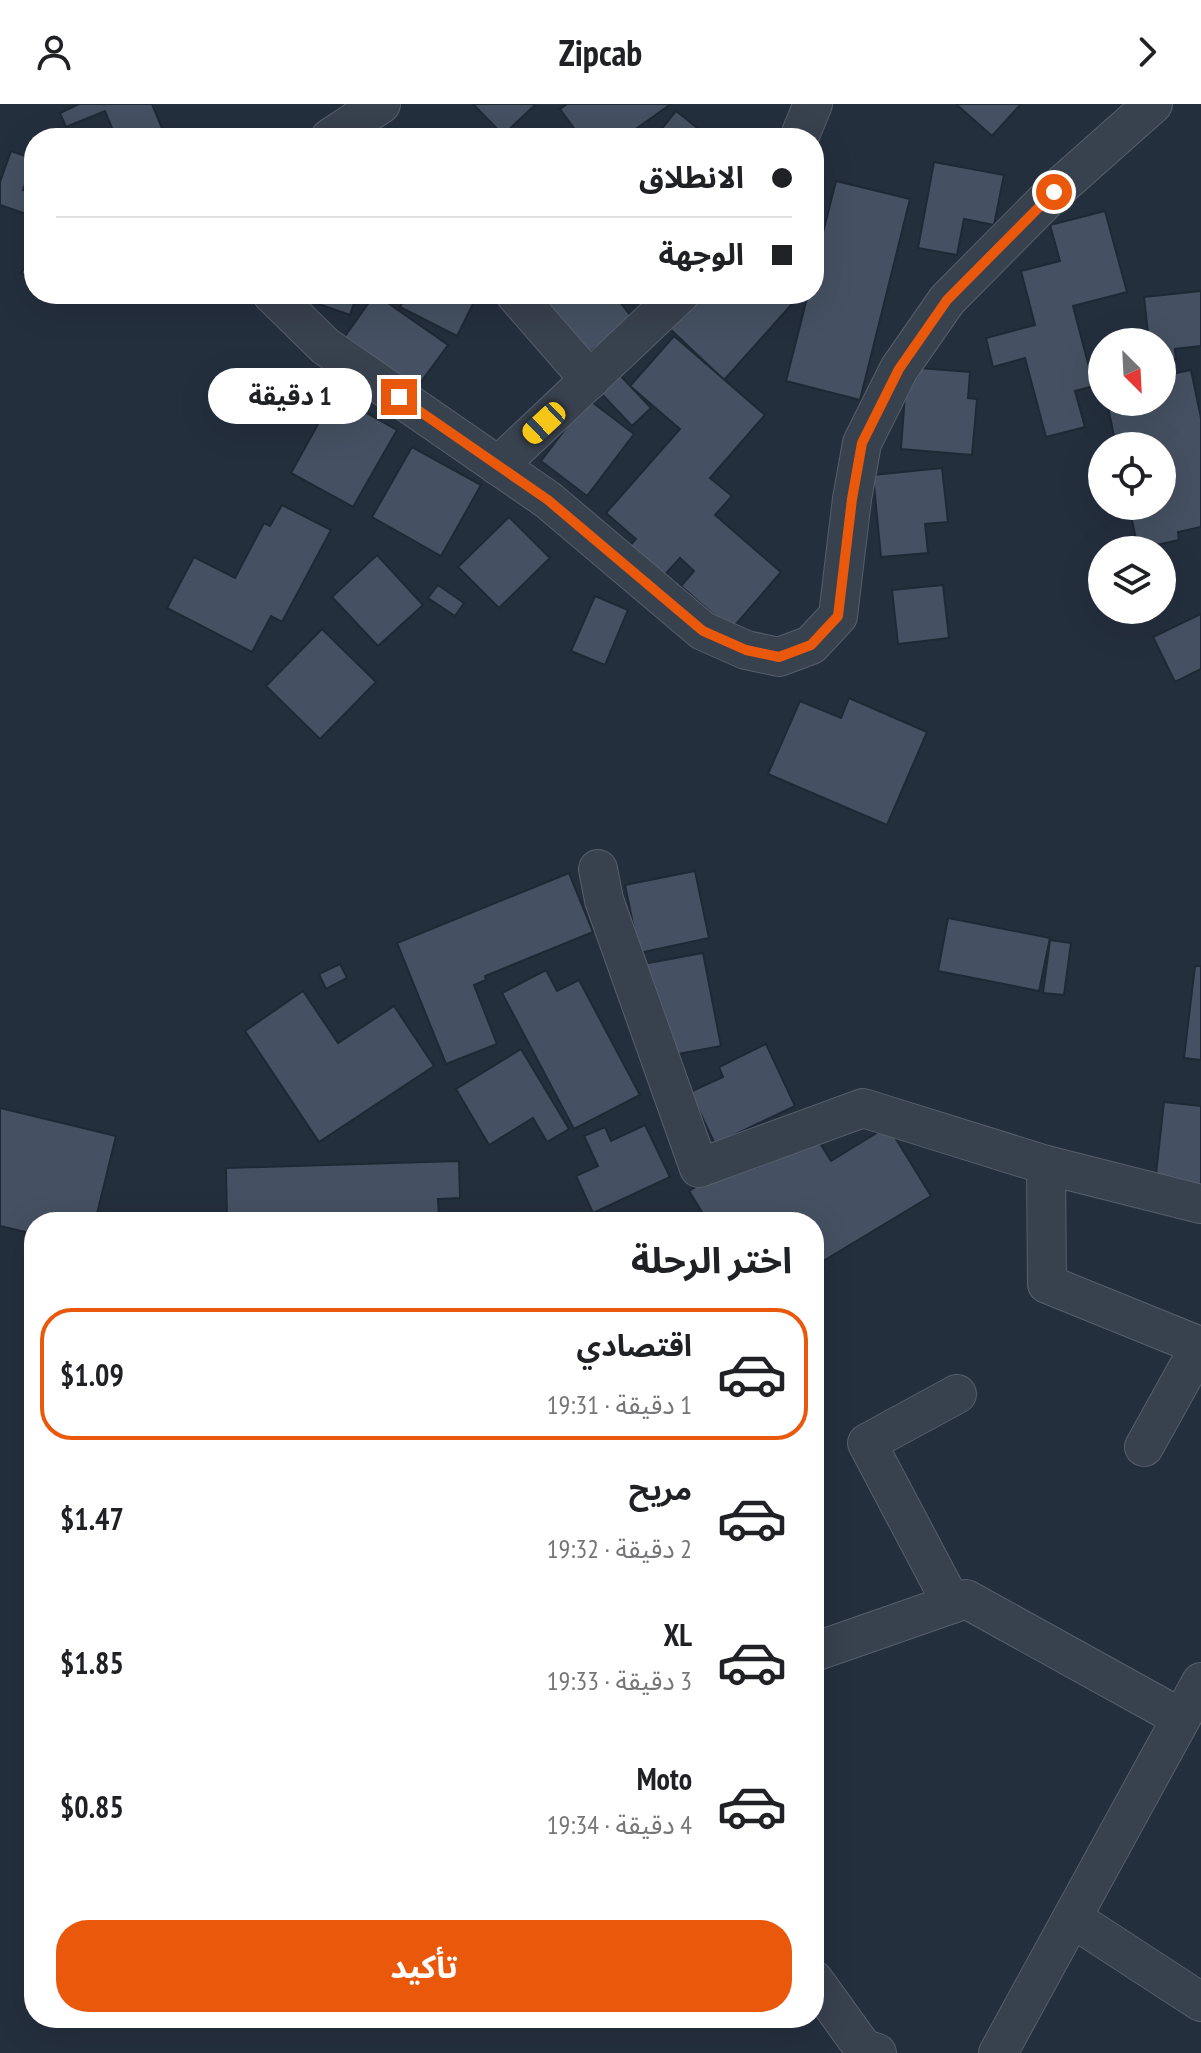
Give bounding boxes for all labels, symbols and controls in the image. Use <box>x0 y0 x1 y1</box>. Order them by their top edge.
text: Zipcab <box>559 29 642 76</box>
icon: person <box>32 30 76 74</box>
icon: forward <box>1125 30 1169 74</box>
text: الانطلاق <box>639 157 744 196</box>
route start <box>1036 174 1072 210</box>
text: الوجهة <box>659 234 744 273</box>
north arrow <box>1088 328 1176 416</box>
map controls <box>1088 328 1176 624</box>
callout: 1 دقيقة <box>207 369 371 425</box>
text: 1 دقيقة <box>248 379 332 412</box>
route end <box>381 379 417 415</box>
car <box>518 398 570 448</box>
button: locate <box>1088 432 1176 520</box>
button: layers <box>1088 536 1176 624</box>
text: اختر الرحلة <box>631 1236 792 1283</box>
text: اقتصادي <box>577 1325 692 1364</box>
icon: car <box>716 1338 788 1410</box>
text: $1.09 <box>60 1355 124 1394</box>
text: 1 دقيقة · 19:31 <box>547 1388 692 1421</box>
text: مريح <box>629 1469 692 1508</box>
icon: car <box>716 1482 788 1554</box>
text: $1.47 <box>60 1499 124 1538</box>
text: 2 دقيقة · 19:32 <box>547 1532 692 1565</box>
text: XL <box>663 1615 692 1654</box>
icon: car <box>716 1626 788 1698</box>
text: $1.85 <box>60 1643 124 1682</box>
text: 3 دقيقة · 19:33 <box>547 1664 692 1697</box>
text: Moto <box>637 1759 692 1798</box>
icon: car <box>716 1770 788 1842</box>
text: $0.85 <box>60 1787 124 1826</box>
text: 4 دقيقة · 19:34 <box>547 1808 692 1841</box>
button: تأكيد <box>56 1920 792 2012</box>

